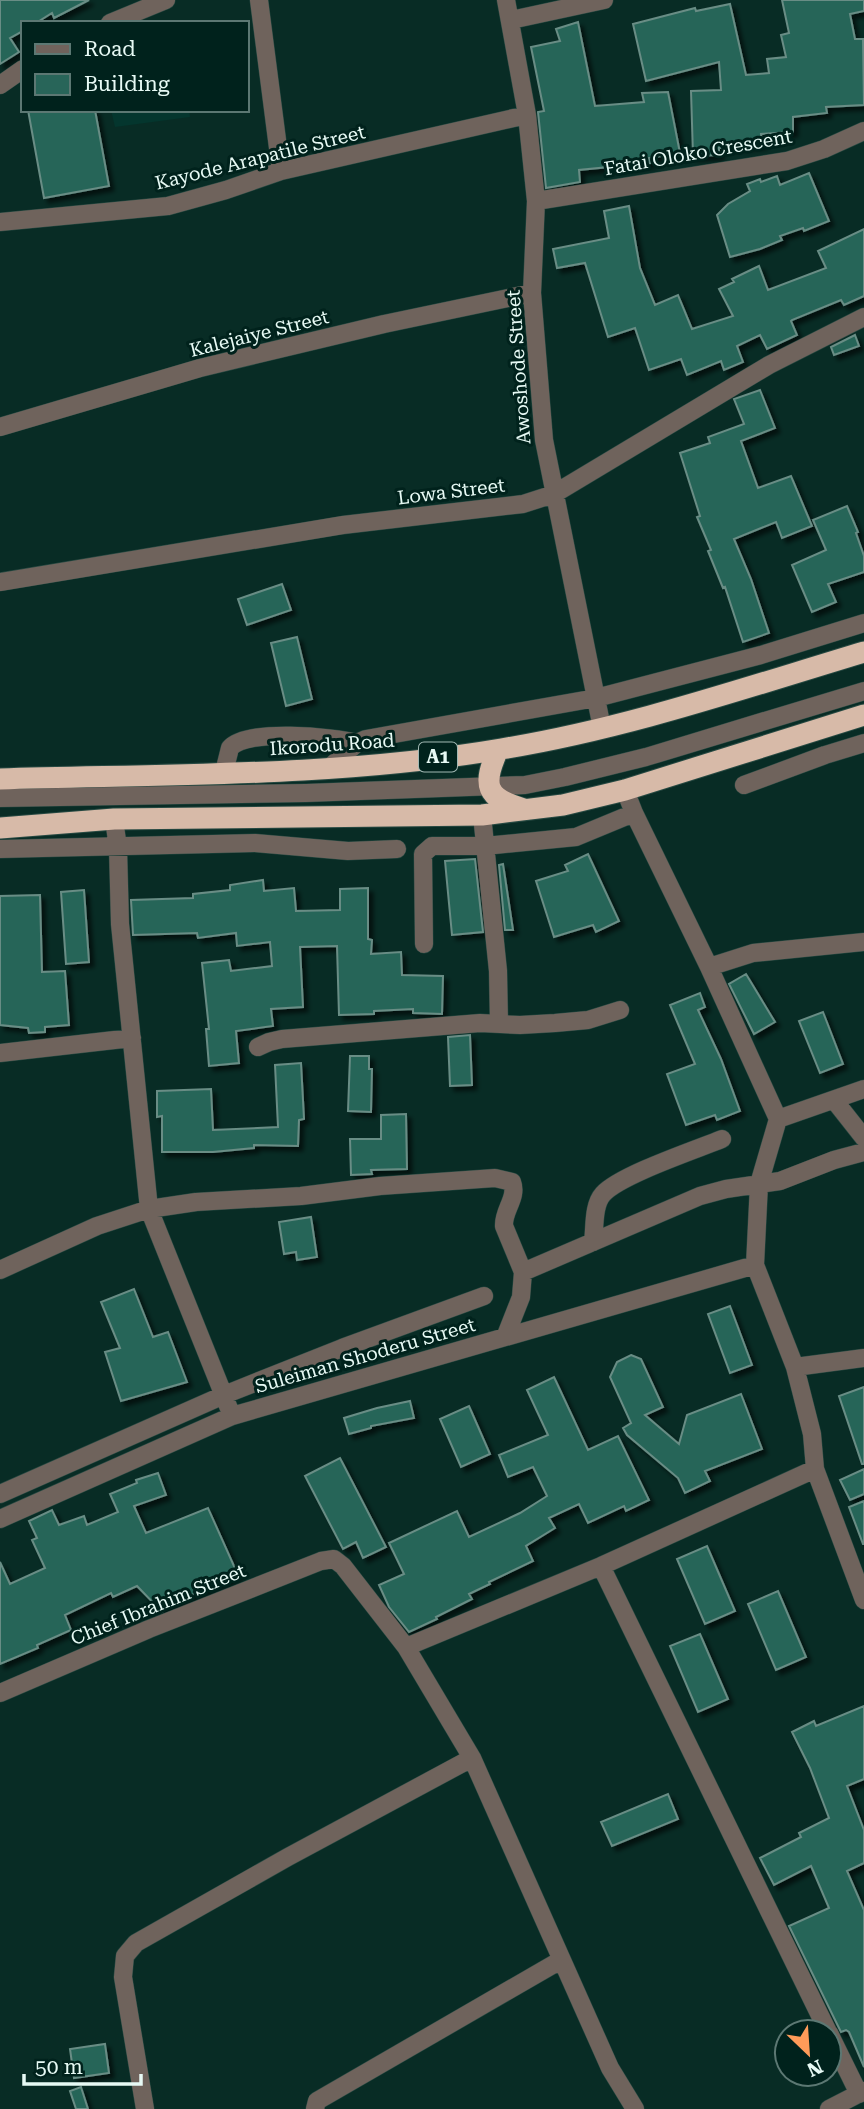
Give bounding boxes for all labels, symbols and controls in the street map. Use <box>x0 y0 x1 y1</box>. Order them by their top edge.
legend <box>21 21 248 112</box>
text: Road <box>84 37 136 61</box>
text: Building <box>84 72 170 96</box>
street label: Kayode Arapatile Street <box>153 120 367 195</box>
street label: Fatai Oloko Crescent <box>602 125 794 180</box>
street label: Awoshode Street <box>502 289 535 445</box>
street label: Kalejaiye Street <box>187 305 331 362</box>
street label: Lowa Street <box>396 473 506 510</box>
street label: Ikorodu Road <box>269 729 395 760</box>
road number: A1 <box>419 742 457 772</box>
street label: Suleiman Shoderu Street <box>252 1313 478 1398</box>
street label: Chief Ibrahim Street <box>67 1559 249 1650</box>
north arrow <box>773 2018 843 2088</box>
scale bar <box>24 2042 142 2086</box>
text: N <box>803 2054 826 2082</box>
text: 50 m <box>35 2055 83 2079</box>

